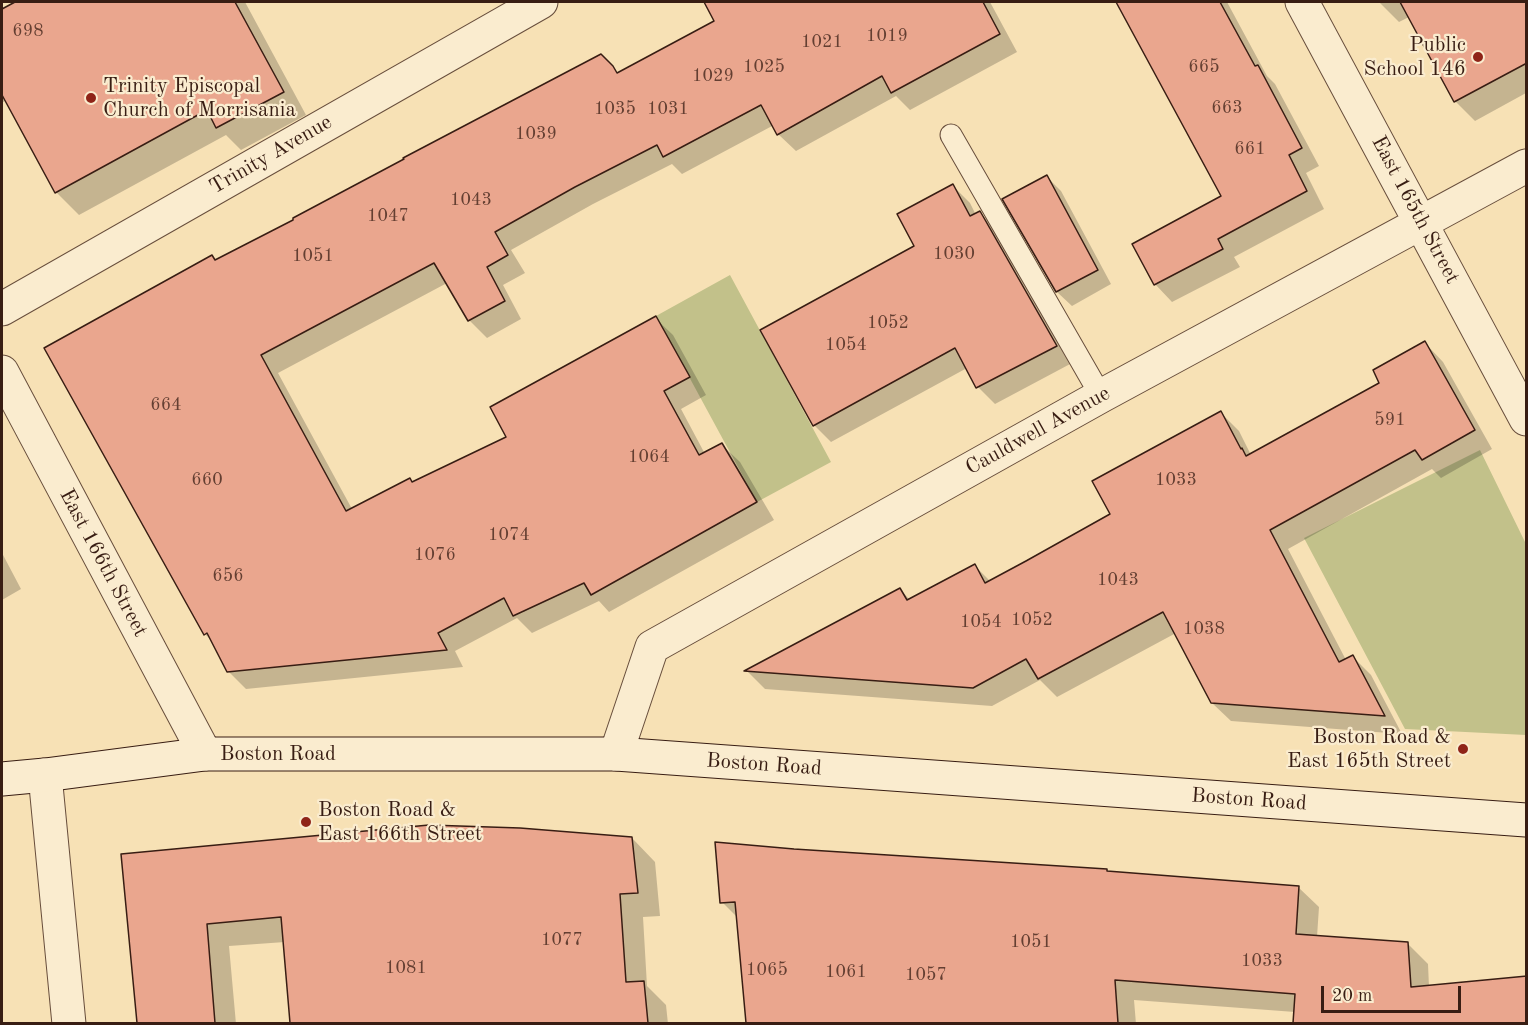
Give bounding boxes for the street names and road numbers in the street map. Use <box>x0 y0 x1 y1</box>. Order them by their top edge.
street label: Trinity Avenue <box>205 110 337 200</box>
street label: East 165th Street <box>1365 132 1465 288</box>
street label: Cauldwell Avenue <box>961 381 1115 481</box>
street label: East 166th Street <box>53 485 153 641</box>
street label: Boston Road <box>220 741 336 767</box>
street label: Boston Road <box>705 748 823 782</box>
street label: Boston Road <box>1190 783 1308 817</box>

